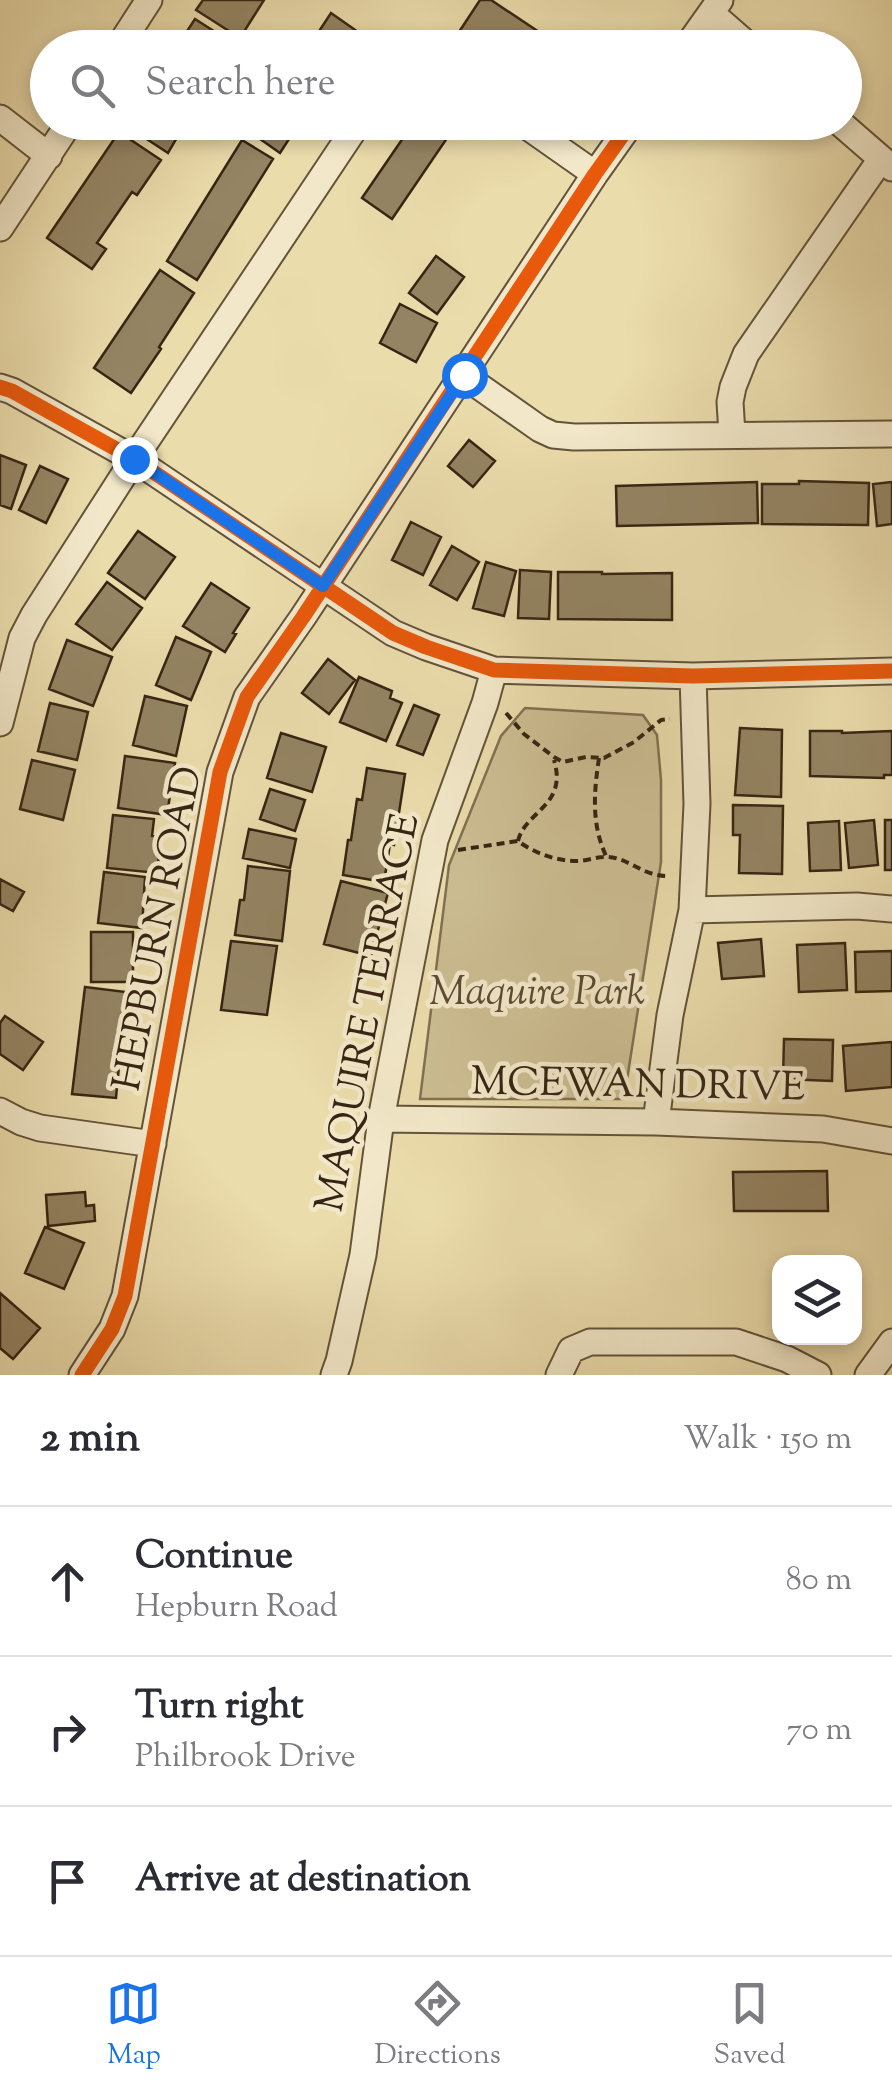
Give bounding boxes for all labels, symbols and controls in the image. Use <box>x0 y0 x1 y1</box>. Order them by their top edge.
search box <box>30 30 862 140</box>
icon: search <box>65 58 120 113</box>
text: Search here <box>145 58 336 112</box>
route start <box>442 353 488 399</box>
route end <box>112 437 158 483</box>
street label: HEPBURN ROAD <box>101 762 219 1096</box>
street label: MAQUIRE TERRACE <box>303 809 437 1217</box>
park label: Maquire Park <box>429 966 645 1023</box>
street label: MCEWAN DRIVE <box>470 1056 806 1118</box>
map controls <box>772 1255 862 1345</box>
button: layers <box>772 1255 862 1345</box>
text: 2 min <box>40 1410 140 1470</box>
text: Walk · 150 m <box>683 1417 852 1463</box>
text: Continue <box>135 1531 293 1585</box>
icon: ahead <box>40 1554 95 1609</box>
text: 80 m <box>786 1558 852 1604</box>
text: Hepburn Road <box>135 1585 338 1631</box>
text: Turn right <box>135 1681 303 1735</box>
icon: right <box>40 1704 95 1759</box>
text: 70 m <box>786 1708 852 1754</box>
text: Philbrook Drive <box>135 1735 356 1781</box>
icon: arrive <box>40 1854 95 1909</box>
text: Arrive at destination <box>135 1854 471 1908</box>
tab: Map <box>106 1976 161 2076</box>
tab: Directions <box>374 1976 501 2076</box>
tab: Saved <box>714 1976 786 2076</box>

